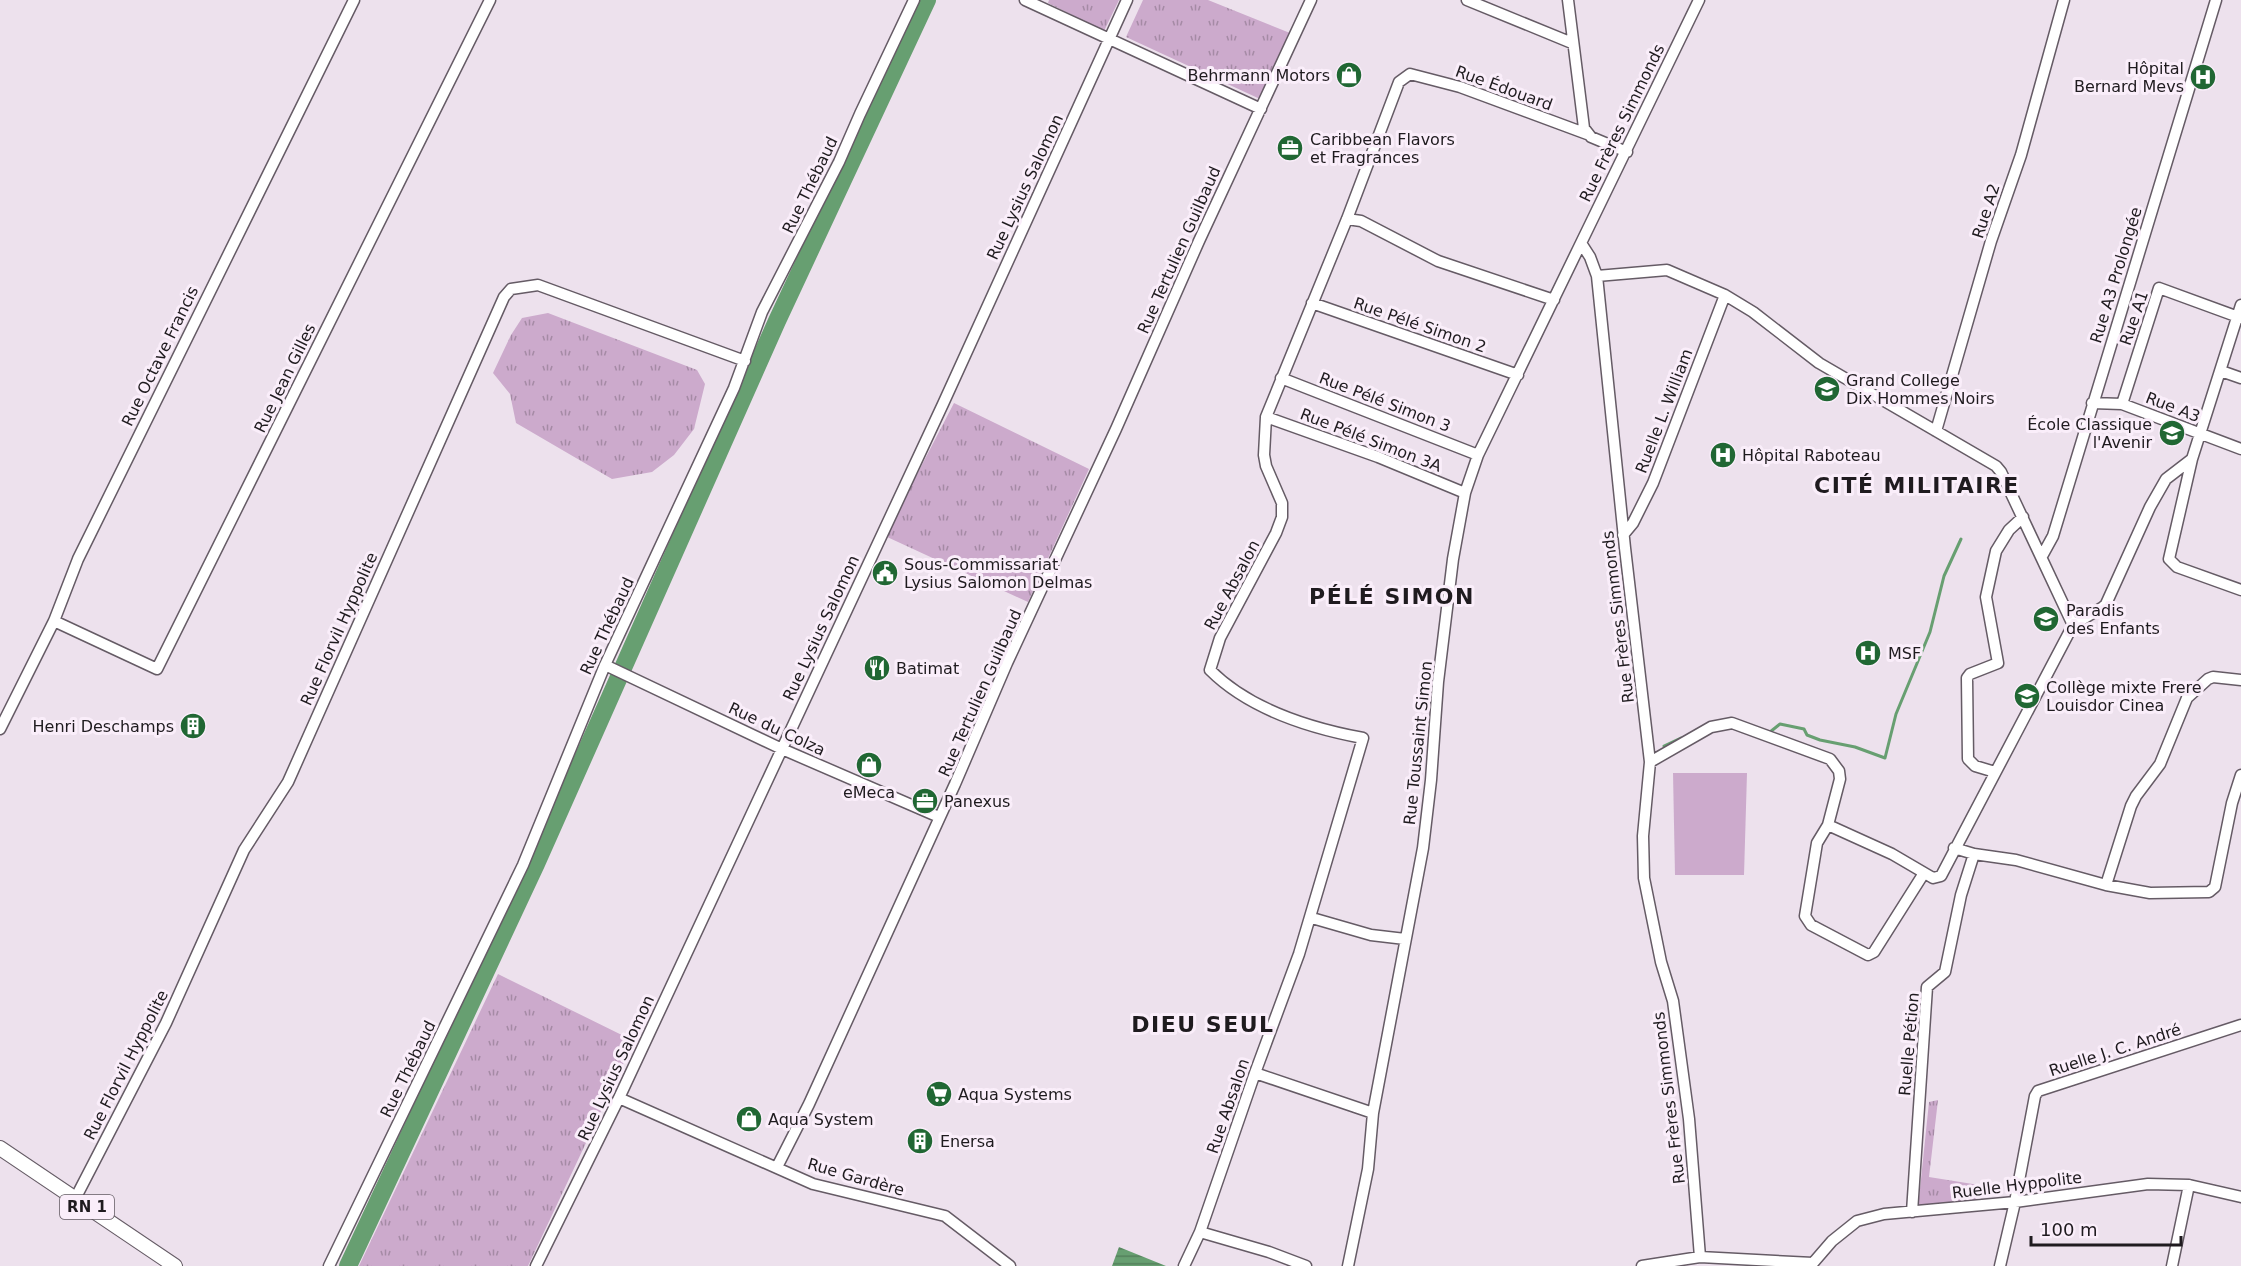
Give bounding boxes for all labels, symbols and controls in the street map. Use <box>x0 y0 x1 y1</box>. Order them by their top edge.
street label: Rue Frères Simmonds <box>1575 41 1669 205</box>
place label: Hôpital Bernard Mevs <box>2074 59 2184 96</box>
shop icon: Behrmann Motors <box>1334 60 1364 90</box>
street label: Rue Édouard <box>1453 62 1555 114</box>
hospital icon: Hôpital Bernard Mevs <box>2188 62 2218 92</box>
place label: Behrmann Motors <box>1187 66 1330 85</box>
street label: Rue Lysius Salomon <box>983 111 1067 263</box>
place label: Caribbean Flavors et Fragrances <box>1310 130 1455 167</box>
street label: Rue Thébaud <box>778 133 842 237</box>
office icon: Caribbean Flavors et Fragrances <box>1275 133 1305 163</box>
street label: Rue Tertulien Guilbaud <box>1134 163 1224 337</box>
street label: Rue A2 <box>1968 181 2004 241</box>
street label: Rue A3 Prolongée <box>2086 205 2146 345</box>
street label: Rue Octave Francis <box>118 283 202 429</box>
street label: Rue A1 <box>2116 288 2152 348</box>
street label: Rue Pélé Simon 2 <box>1351 293 1489 357</box>
street label: Rue Jean Gilles <box>250 320 320 436</box>
street label: Ruelle L. William <box>1631 346 1697 476</box>
street label: Rue Pélé Simon 3 <box>1317 368 1453 436</box>
place label: Grand College Dix Hommes Noirs <box>1846 371 1995 408</box>
school or university icon: Grand College Dix Hommes Noirs <box>1812 374 1842 404</box>
street label: Rue A3 <box>2143 388 2203 426</box>
street label: Rue Pélé Simon 3A <box>1298 404 1445 476</box>
place label: École Classique l'Avenir <box>2027 415 2152 452</box>
school or university icon: École Classique l'Avenir <box>2157 418 2187 448</box>
hospital icon: Hôpital Raboteau <box>1708 440 1738 470</box>
place label: Hôpital Raboteau <box>1742 446 1881 465</box>
district label: CITÉ MILITAIRE <box>1814 473 2020 498</box>
street label: Rue Frères Simmonds <box>1598 530 1638 704</box>
street label: Rue Absalon <box>1200 537 1264 633</box>
street label: Rue Florvil Hyppolite <box>297 550 381 708</box>
street label: Rue Lysius Salomon <box>779 552 863 704</box>
place label: Sous-Commissariat Lysius Salomon Delmas <box>904 555 1092 592</box>
public building icon: Sous-Commissariat Lysius Salomon Delmas <box>870 558 900 588</box>
street label: Rue Thébaud <box>576 574 638 678</box>
district label: PÉLÉ SIMON <box>1309 584 1475 609</box>
place label: Paradis des Enfants <box>2066 601 2160 638</box>
school or university icon: Paradis des Enfants <box>2031 604 2061 634</box>
street label: Rue Tertulien Guilbaud <box>935 606 1025 780</box>
hospital icon: MSF <box>1853 638 1883 668</box>
place label: MSF <box>1888 644 1921 663</box>
restaurant icon: Batimat <box>862 653 892 683</box>
place label: Batimat <box>896 659 959 678</box>
street label: Rue Toussaint Simon <box>1400 660 1436 826</box>
place label: Collège mixte Frere Louisdor Cinea <box>2046 678 2202 715</box>
school or university icon: Collège mixte Frere Louisdor Cinea <box>2012 681 2042 711</box>
street label: Rue du Colza <box>726 698 828 760</box>
building icon: Henri Deschamps <box>178 711 208 741</box>
place label: Henri Deschamps <box>33 717 174 736</box>
shop icon: eMeca <box>854 750 884 780</box>
place label: eMeca <box>843 783 895 802</box>
office icon: Panexus <box>910 786 940 816</box>
place label: Panexus <box>944 792 1010 811</box>
street label: Rue Florvil Hyppolite <box>80 987 172 1143</box>
street label: Ruelle Pétion <box>1895 991 1923 1097</box>
street label: Rue Lysius Salomon <box>574 992 658 1144</box>
street label: Rue Frères Simmonds <box>1649 1011 1689 1185</box>
district label: DIEU SEUL <box>1131 1012 1275 1037</box>
street label: Rue Thébaud <box>376 1017 440 1121</box>
street label: Ruelle J. C. André <box>2047 1020 2183 1080</box>
street label: Rue Absalon <box>1203 1056 1253 1156</box>
supermarket icon: Aqua Systems <box>924 1079 954 1109</box>
place label: Aqua Systems <box>958 1085 1072 1104</box>
shop icon: Aqua System <box>734 1104 764 1134</box>
place label: Aqua System <box>768 1110 874 1129</box>
building icon: Enersa <box>905 1126 935 1156</box>
place label: Enersa <box>940 1132 995 1151</box>
street label: Rue Gardère <box>805 1154 907 1200</box>
street label: Ruelle Hyppolite <box>1951 1168 2083 1202</box>
road number: RN 1 <box>60 1195 114 1219</box>
scale bar <box>2031 1209 2181 1247</box>
text: 100 m <box>2040 1219 2098 1240</box>

